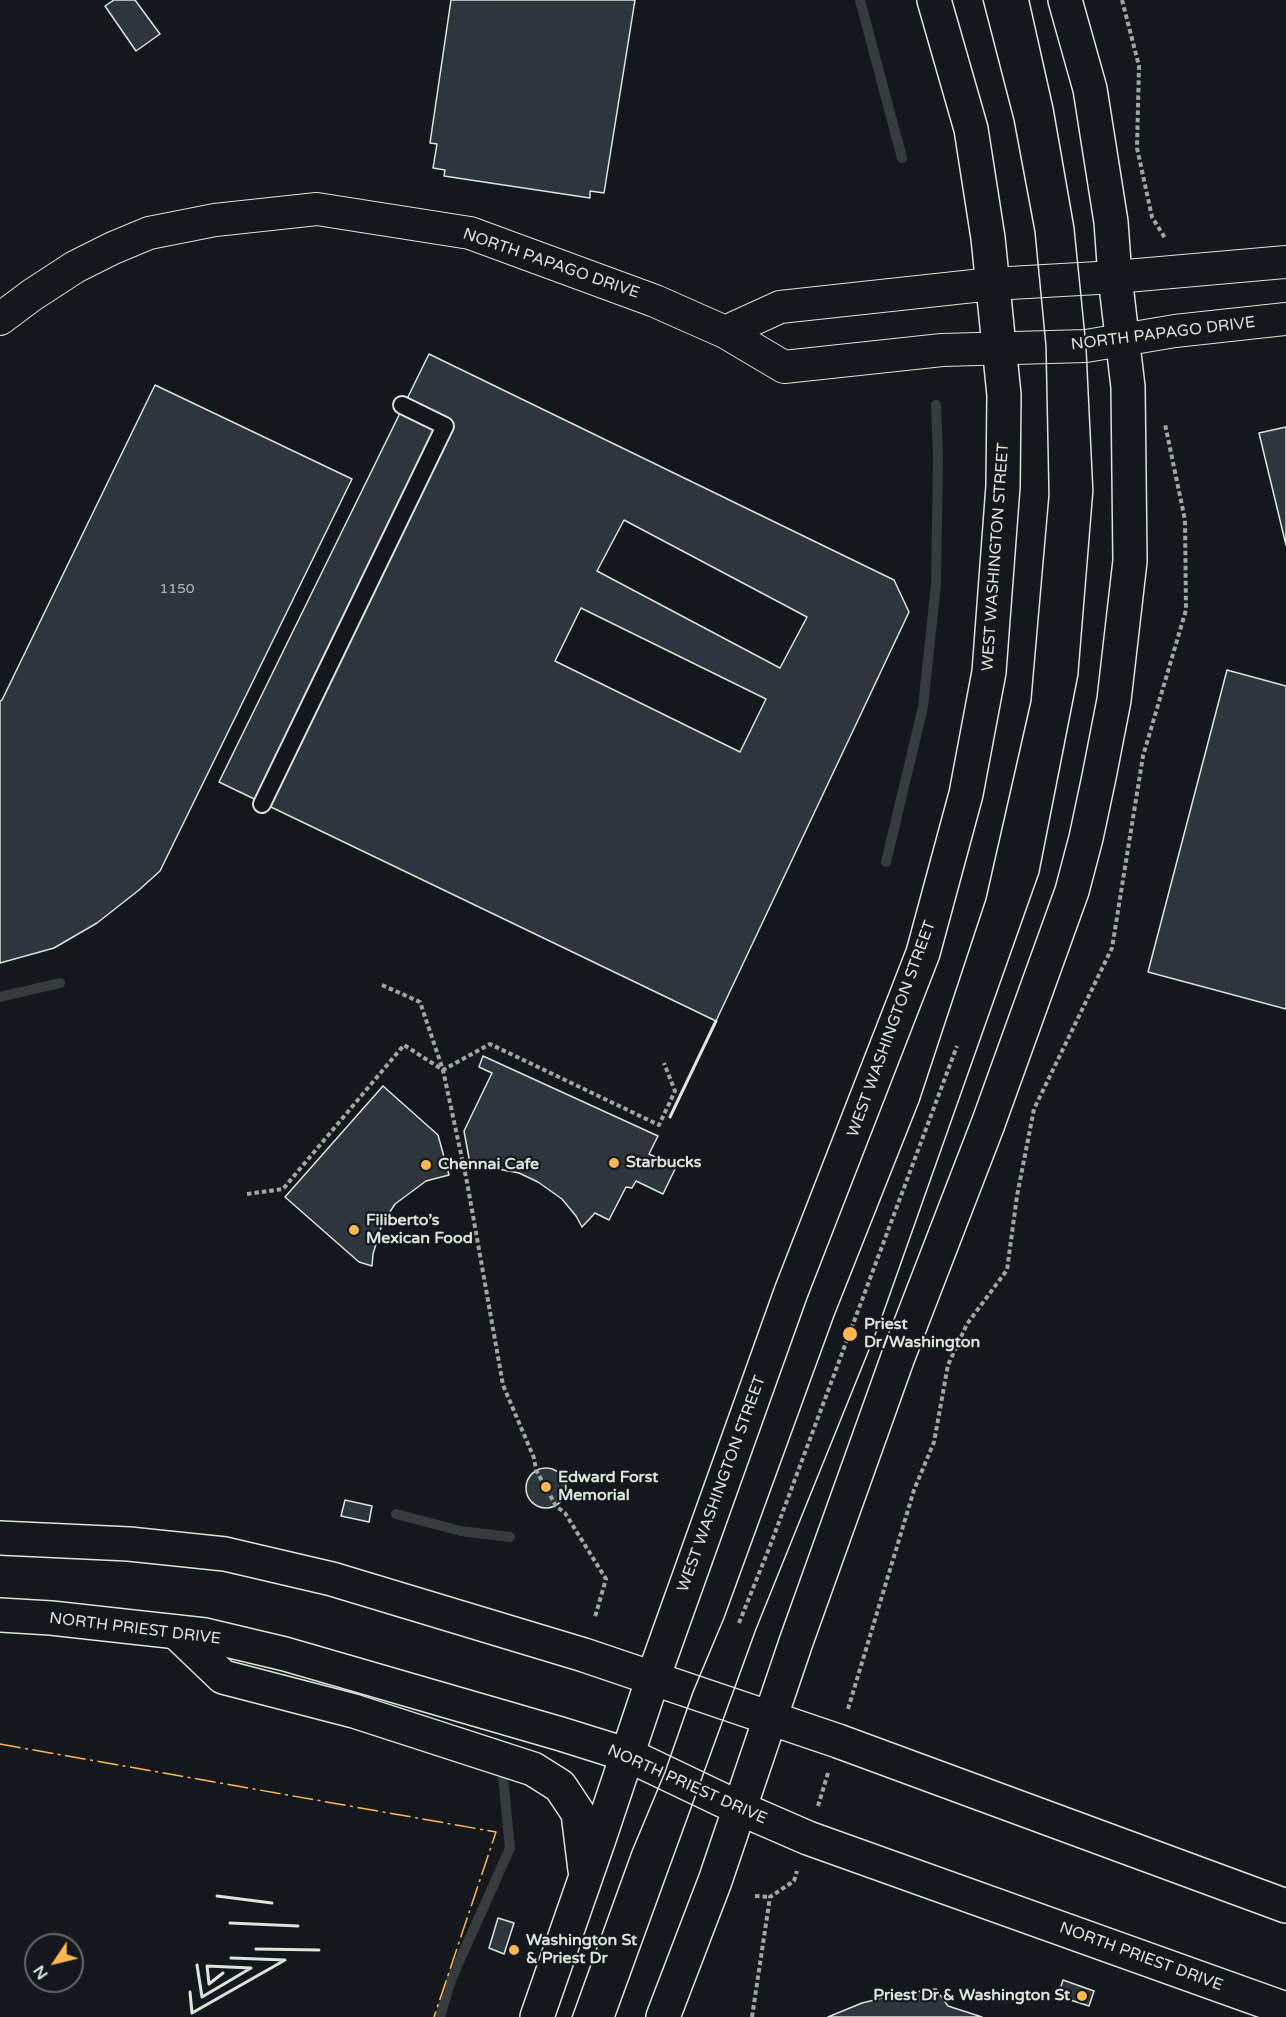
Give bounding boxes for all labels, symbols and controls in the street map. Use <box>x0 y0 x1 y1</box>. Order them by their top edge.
street label: NORTH PAPAGO DRIVE <box>460 225 642 303</box>
street label: NORTH PAPAGO DRIVE <box>1070 313 1256 355</box>
street label: WEST WASHINGTON STREET <box>978 442 1014 672</box>
house number: 1150 <box>159 581 195 597</box>
street label: WEST WASHINGTON STREET <box>844 918 940 1140</box>
place label: Starbucks <box>626 1153 701 1173</box>
place label: Chennai Cafe <box>438 1155 539 1175</box>
marker: Starbucks <box>607 1156 621 1170</box>
marker: Chennai Cafe <box>419 1158 433 1172</box>
place label: Filiberto’s Mexican Food <box>366 1211 473 1249</box>
marker: Filiberto’s Mexican Food <box>347 1223 361 1237</box>
place label: Priest Dr/Washington <box>864 1315 980 1353</box>
marker: Priest Dr/Washington <box>841 1325 859 1343</box>
street label: WEST WASHINGTON STREET <box>674 1373 770 1595</box>
place label: Edward Forst Memorial <box>558 1468 658 1506</box>
marker: Edward Forst Memorial <box>539 1480 553 1494</box>
street label: NORTH PRIEST DRIVE <box>48 1609 222 1649</box>
street label: NORTH PRIEST DRIVE <box>604 1741 770 1829</box>
street label: NORTH PRIEST DRIVE <box>1057 1918 1225 1996</box>
place label: Washington St & Priest Dr <box>526 1931 637 1969</box>
north arrow <box>24 1933 84 1993</box>
marker: Washington St & Priest Dr <box>507 1943 521 1957</box>
text: N <box>29 1961 53 1983</box>
place label: Priest Dr & Washington St <box>873 1986 1070 2006</box>
marker: Priest Dr & Washington St <box>1075 1989 1089 2003</box>

